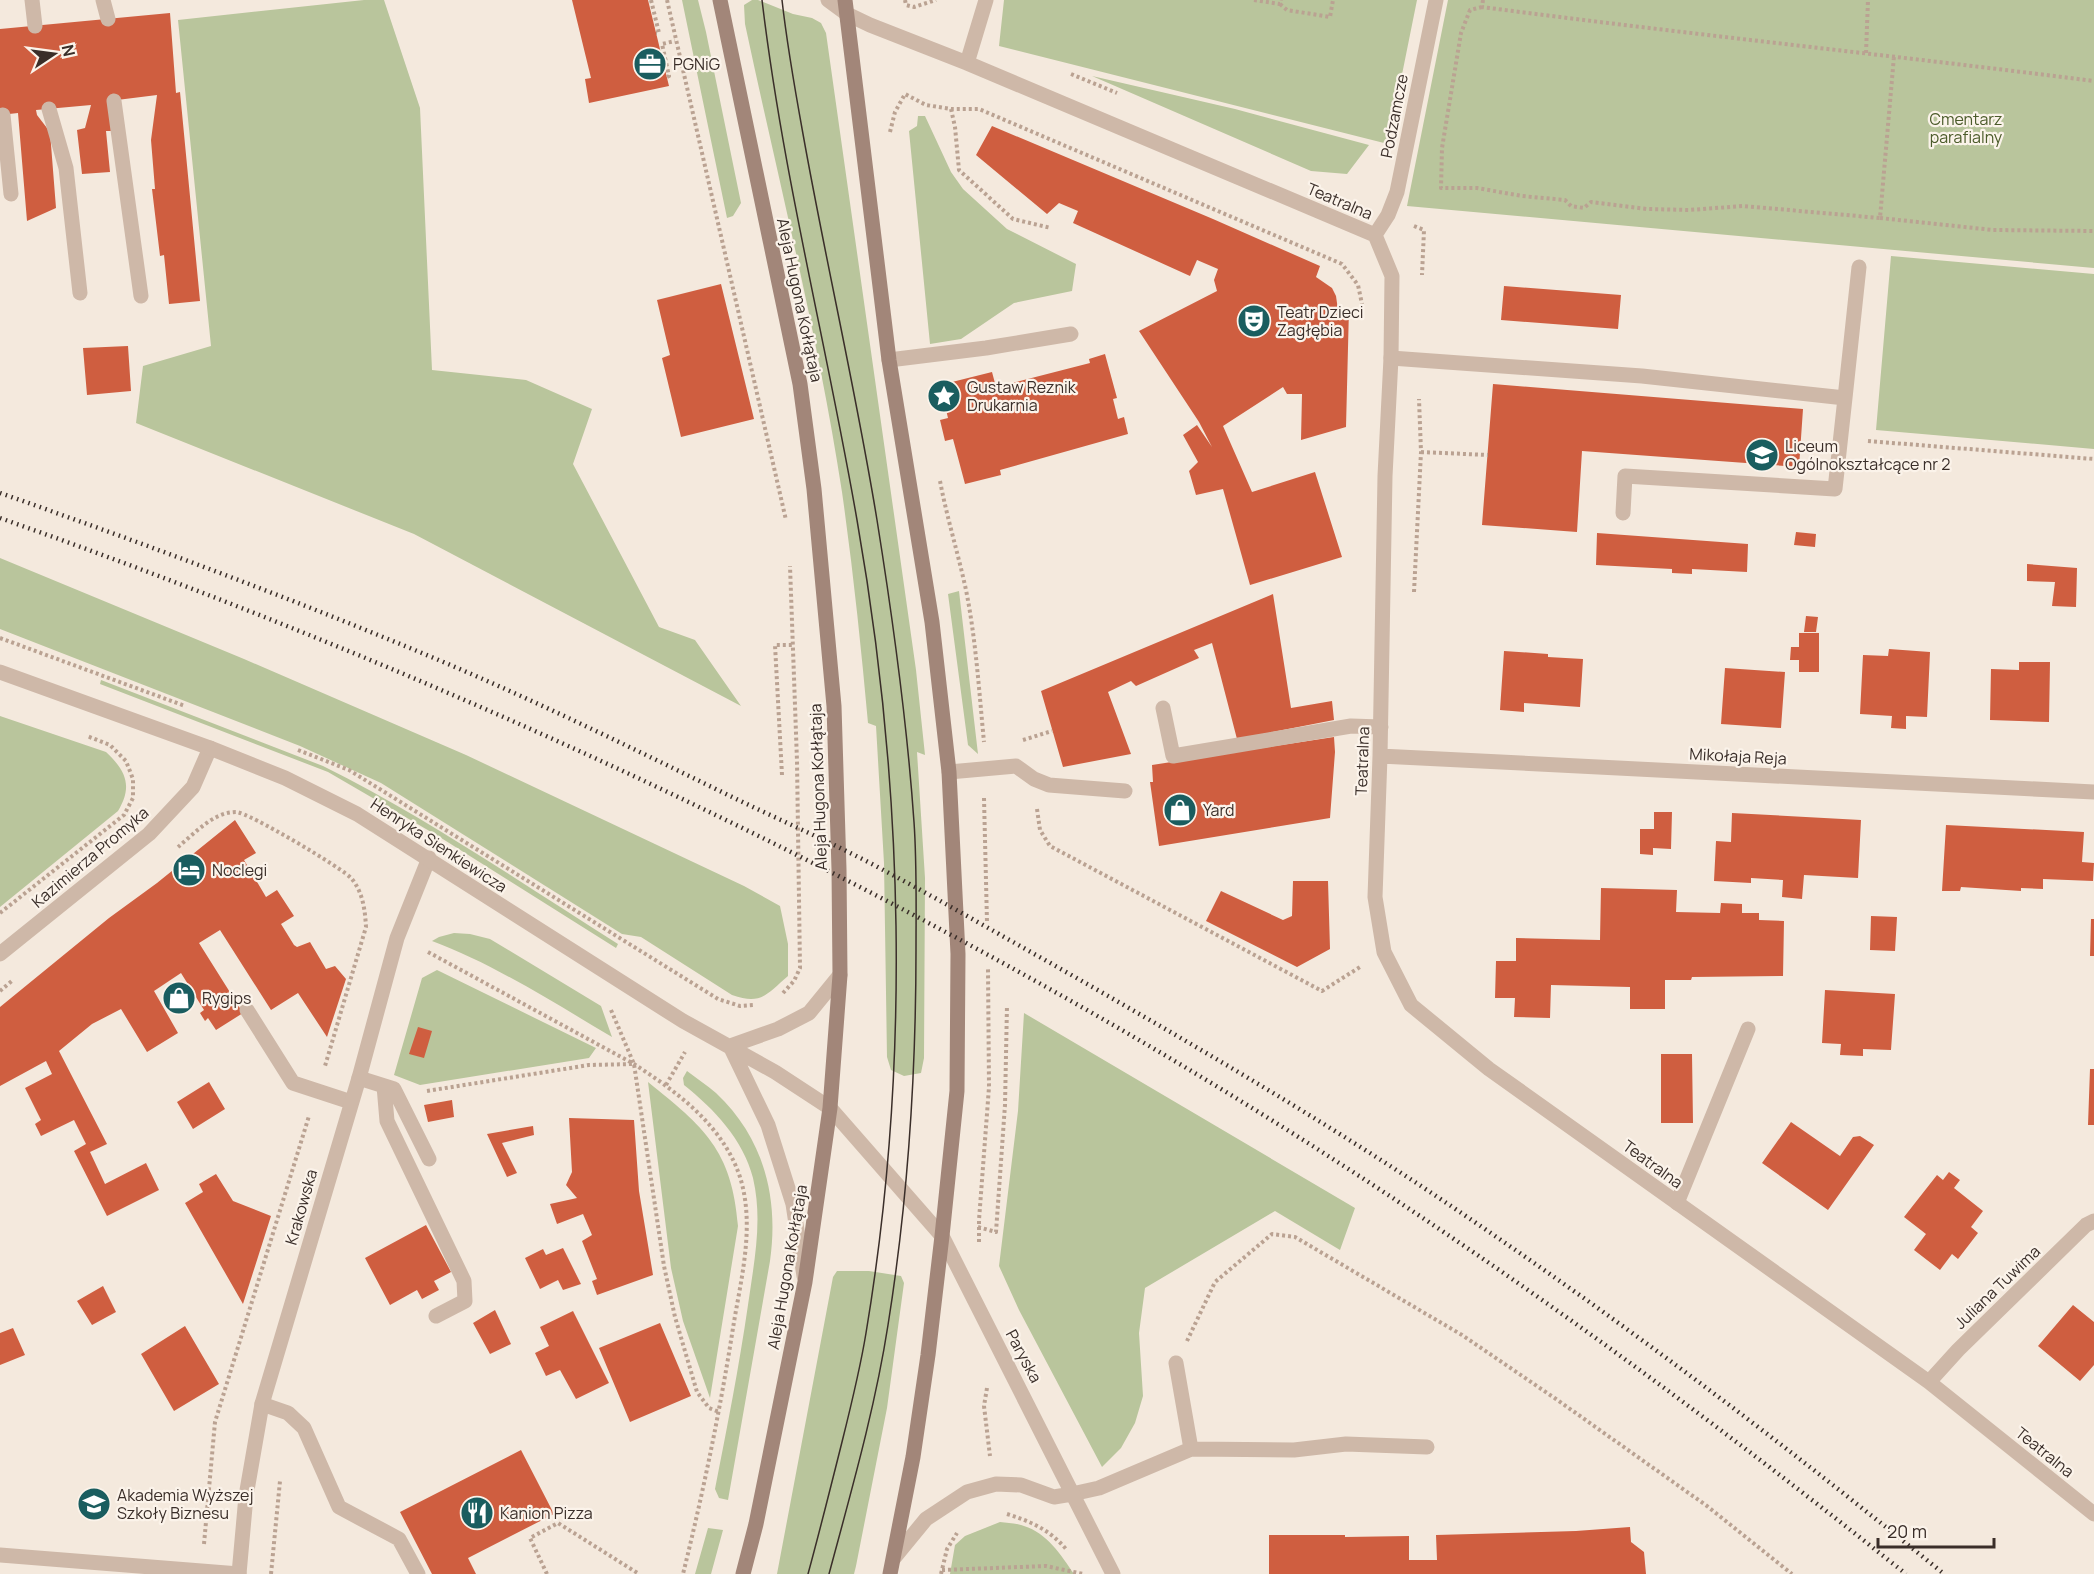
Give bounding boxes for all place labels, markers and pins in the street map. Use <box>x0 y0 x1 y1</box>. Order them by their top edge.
office icon: PGNiG <box>632 46 668 82</box>
place label: PGNiG <box>673 53 720 75</box>
place label: Teatr Dzieci Zagłębia <box>1277 301 1363 341</box>
theatre icon: Teatr Dzieci Zagłębia <box>1236 303 1272 339</box>
place label: Gustaw Reznik Drukarnia <box>967 376 1077 416</box>
place icon: Gustaw Reznik Drukarnia <box>926 378 962 414</box>
place label: Liceum Ogólnokształcące nr 2 <box>1785 435 1950 475</box>
school or university icon: Liceum Ogólnokształcące nr 2 <box>1744 437 1780 473</box>
shop icon: Yard <box>1162 792 1198 828</box>
place label: Yard <box>1203 799 1235 821</box>
hotel icon: Noclegi <box>171 852 207 888</box>
place label: Noclegi <box>212 859 267 881</box>
shop icon: Rygips <box>161 980 197 1016</box>
place label: Rygips <box>202 987 251 1009</box>
place label: Akademia Wyższej Szkoły Biznesu <box>117 1484 253 1524</box>
school or university icon: Akademia Wyższej Szkoły Biznesu <box>76 1486 112 1522</box>
restaurant icon: Kanion Pizza <box>459 1495 495 1531</box>
place label: Kanion Pizza <box>500 1502 593 1524</box>

